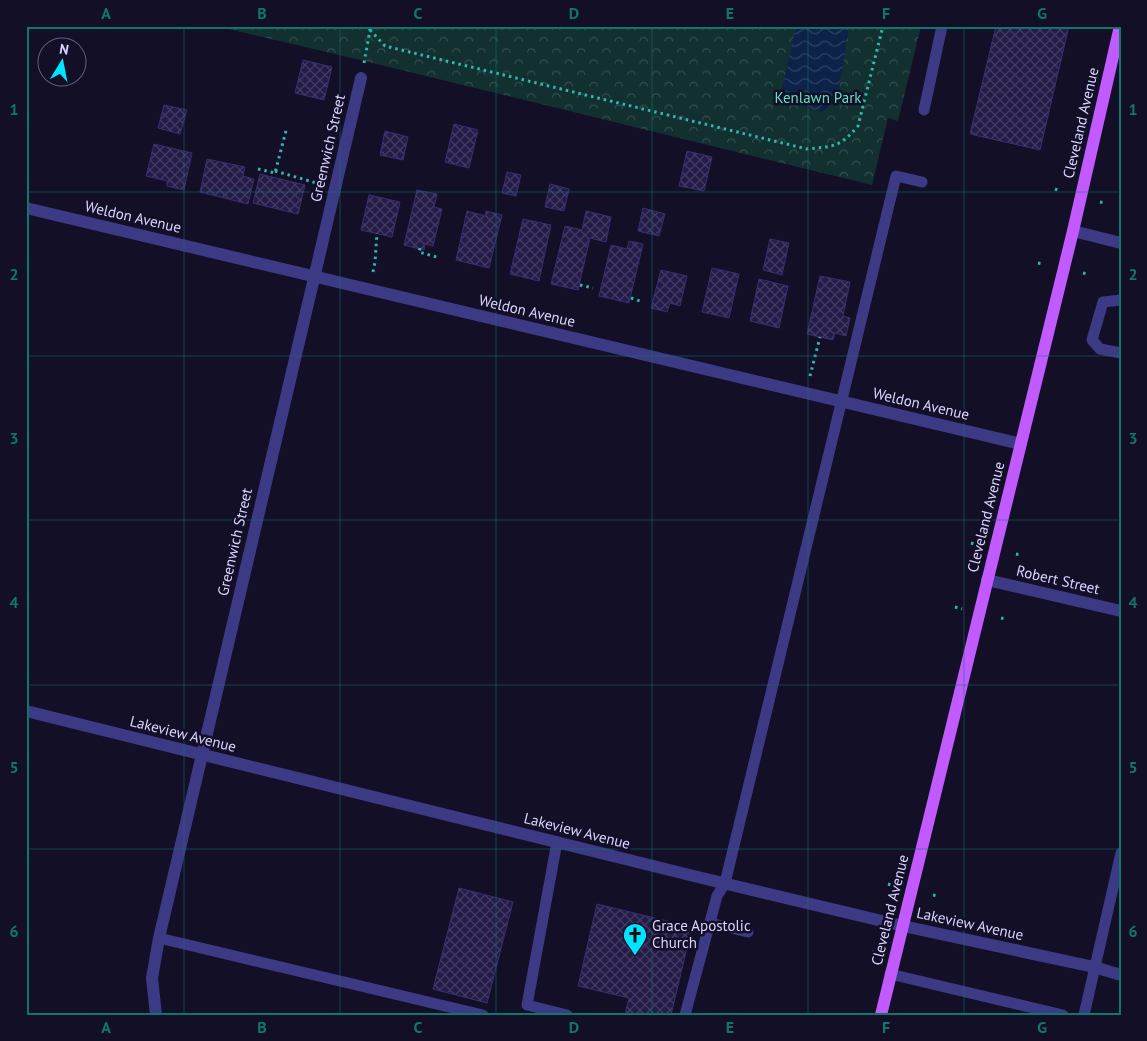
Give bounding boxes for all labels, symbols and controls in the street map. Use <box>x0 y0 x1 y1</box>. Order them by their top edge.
text: A <box>101 3 111 23</box>
text: B <box>257 3 267 23</box>
text: C <box>414 3 423 23</box>
text: D <box>569 3 579 23</box>
text: E <box>726 3 734 23</box>
text: F <box>882 3 890 23</box>
text: G <box>1037 3 1047 23</box>
north arrow <box>38 38 88 88</box>
text: N <box>58 40 70 59</box>
street label: Cleveland Avenue <box>1059 66 1103 180</box>
park label: Kenlawn Park <box>775 88 862 107</box>
street label: Greenwich Street <box>306 92 349 204</box>
text: 1 <box>9 99 19 119</box>
text: 1 <box>1128 99 1138 119</box>
street label: Weldon Avenue <box>83 196 183 237</box>
text: 2 <box>9 264 19 284</box>
text: 2 <box>1128 264 1138 284</box>
street label: Weldon Avenue <box>477 290 577 331</box>
street label: Weldon Avenue <box>871 383 971 424</box>
text: 3 <box>9 428 19 448</box>
text: 3 <box>1128 428 1138 448</box>
street label: Cleveland Avenue <box>963 460 1008 574</box>
street label: Greenwich Street <box>213 486 256 598</box>
street label: Robert Street <box>1015 561 1102 598</box>
text: 4 <box>9 592 19 612</box>
text: 4 <box>1128 592 1138 612</box>
street label: Lakeview Avenue <box>128 711 238 756</box>
text: 5 <box>9 757 19 777</box>
text: 5 <box>1128 757 1138 777</box>
street label: Lakeview Avenue <box>522 808 632 853</box>
street label: Cleveland Avenue <box>867 853 912 967</box>
street label: Lakeview Avenue <box>915 903 1025 944</box>
place label: Grace Apostolic Church <box>652 916 751 952</box>
text: 6 <box>9 921 19 941</box>
text: 6 <box>1128 921 1138 941</box>
church icon: Grace Apostolic Church <box>622 922 648 956</box>
text: A <box>101 1017 111 1037</box>
text: B <box>257 1017 267 1037</box>
text: C <box>414 1017 423 1037</box>
text: D <box>569 1017 579 1037</box>
text: E <box>726 1017 734 1037</box>
text: F <box>882 1017 890 1037</box>
text: G <box>1037 1017 1047 1037</box>

